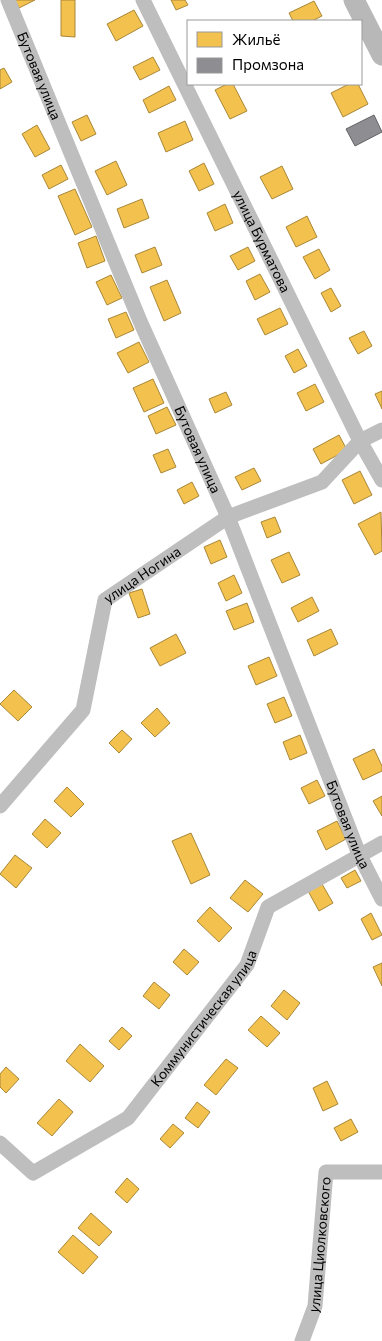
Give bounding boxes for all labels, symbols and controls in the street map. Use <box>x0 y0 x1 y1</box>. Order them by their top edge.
legend <box>187 20 362 85</box>
street label: Бутовая улица <box>14 29 65 122</box>
text: Жильё <box>232 30 280 48</box>
text: Промзона <box>232 55 304 73</box>
street label: улица Бурматова <box>230 187 295 295</box>
street label: Бутовая улица <box>171 403 225 496</box>
street label: улица Ногина <box>100 542 184 606</box>
street label: Бутовая улица <box>323 778 374 871</box>
street label: Коммунистическая улица <box>147 948 260 1090</box>
street label: улица Циолковского <box>304 1176 334 1315</box>

